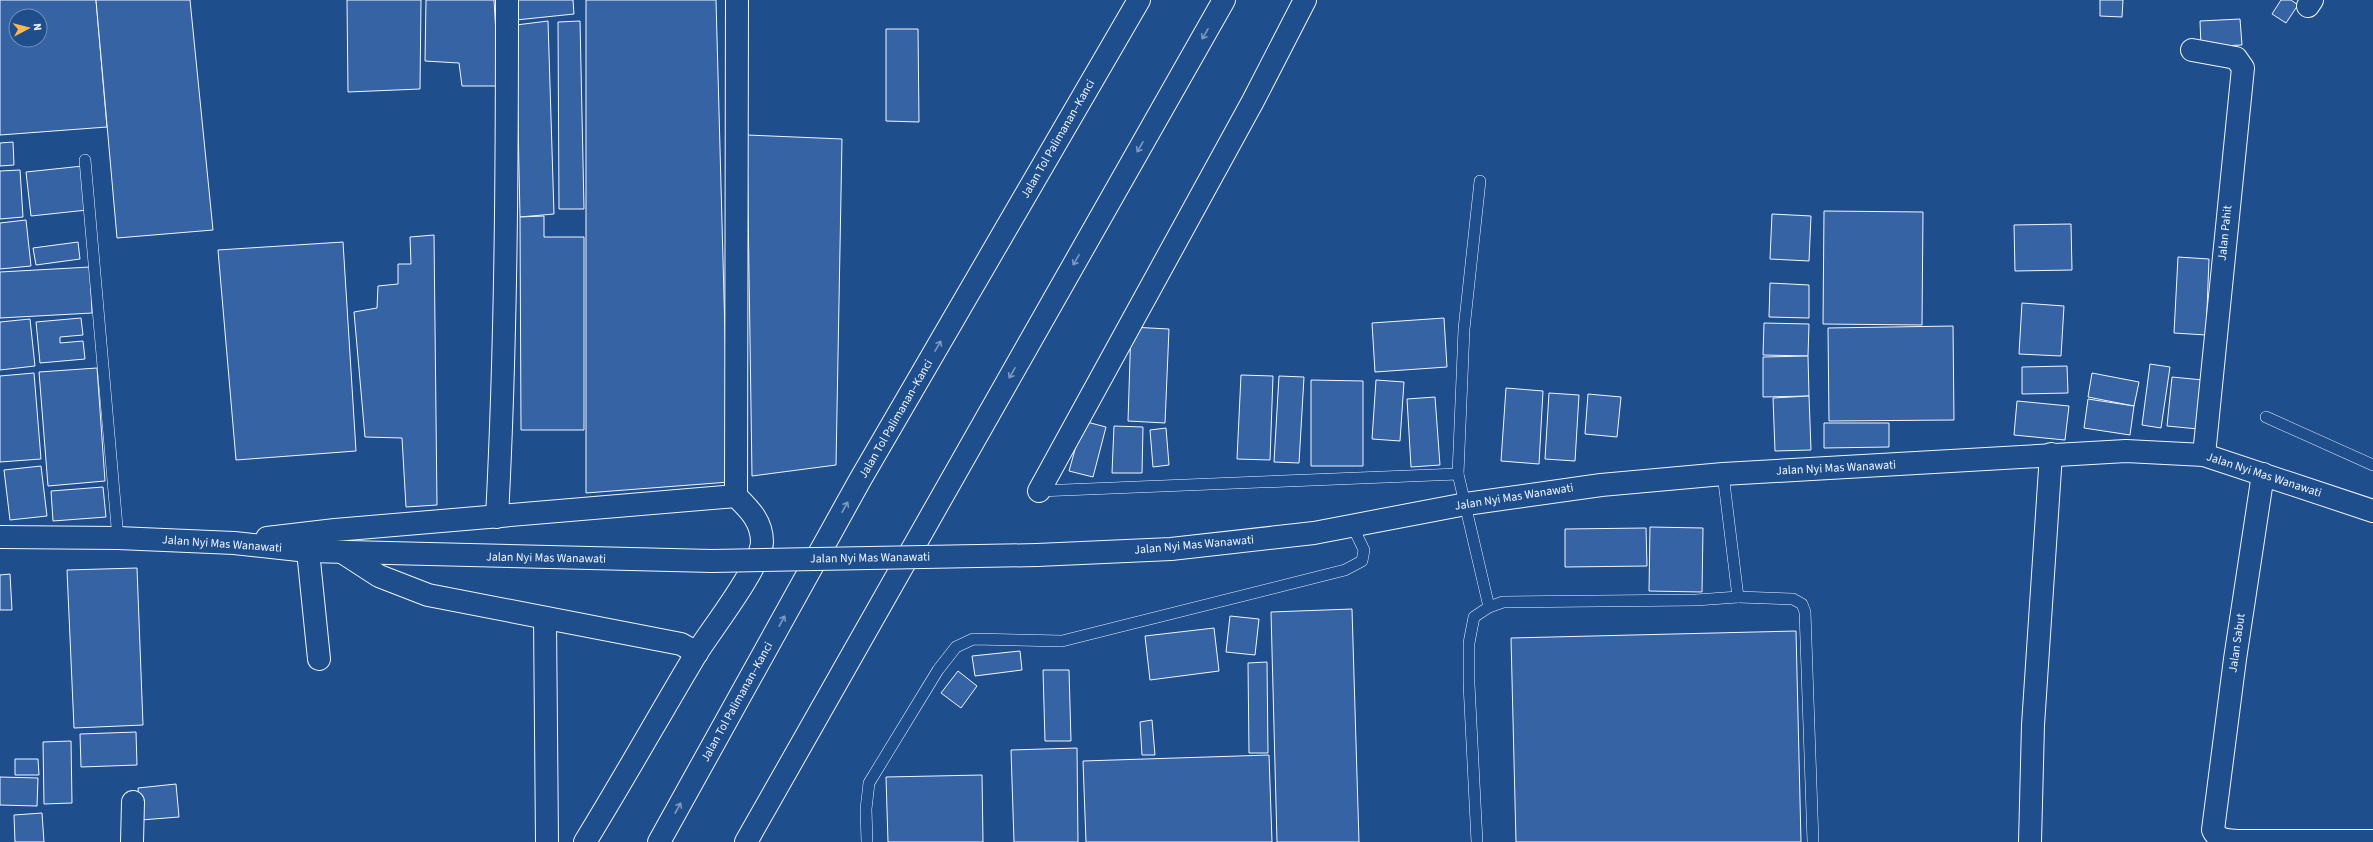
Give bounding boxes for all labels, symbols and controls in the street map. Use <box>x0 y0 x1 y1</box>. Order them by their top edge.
north arrow <box>8 8 48 48</box>
text: N <box>30 22 45 31</box>
one-way arrow <box>1200 28 1208 40</box>
street label: Jalan Tol Palimanan–Kanci <box>1017 76 1099 202</box>
one-way arrow <box>1136 141 1144 153</box>
street label: Jalan Pahit <box>2214 204 2236 262</box>
one-way arrow <box>1072 254 1079 266</box>
one-way arrow <box>934 340 942 352</box>
street label: Jalan Tol Palimanan–Kanci <box>855 356 937 482</box>
one-way arrow <box>1007 367 1015 379</box>
street label: Jalan Nyi Mas Wanawati <box>2204 448 2324 502</box>
street label: Jalan Nyi Mas Wanawati <box>1776 456 1896 480</box>
street label: Jalan Nyi Mas Wanawati <box>1453 479 1575 515</box>
one-way arrow <box>842 501 850 513</box>
street label: Jalan Nyi Mas Wanawati <box>162 531 283 557</box>
street label: Jalan Nyi Mas Wanawati <box>1133 531 1255 559</box>
street label: Jalan Nyi Mas Wanawati <box>486 548 606 568</box>
street label: Jalan Nyi Mas Wanawati <box>810 548 930 568</box>
street label: Jalan Sabut <box>2224 612 2250 674</box>
one-way arrow <box>779 615 786 627</box>
street label: Jalan Tol Palimanan–Kanci <box>697 639 777 765</box>
one-way arrow <box>675 802 682 814</box>

